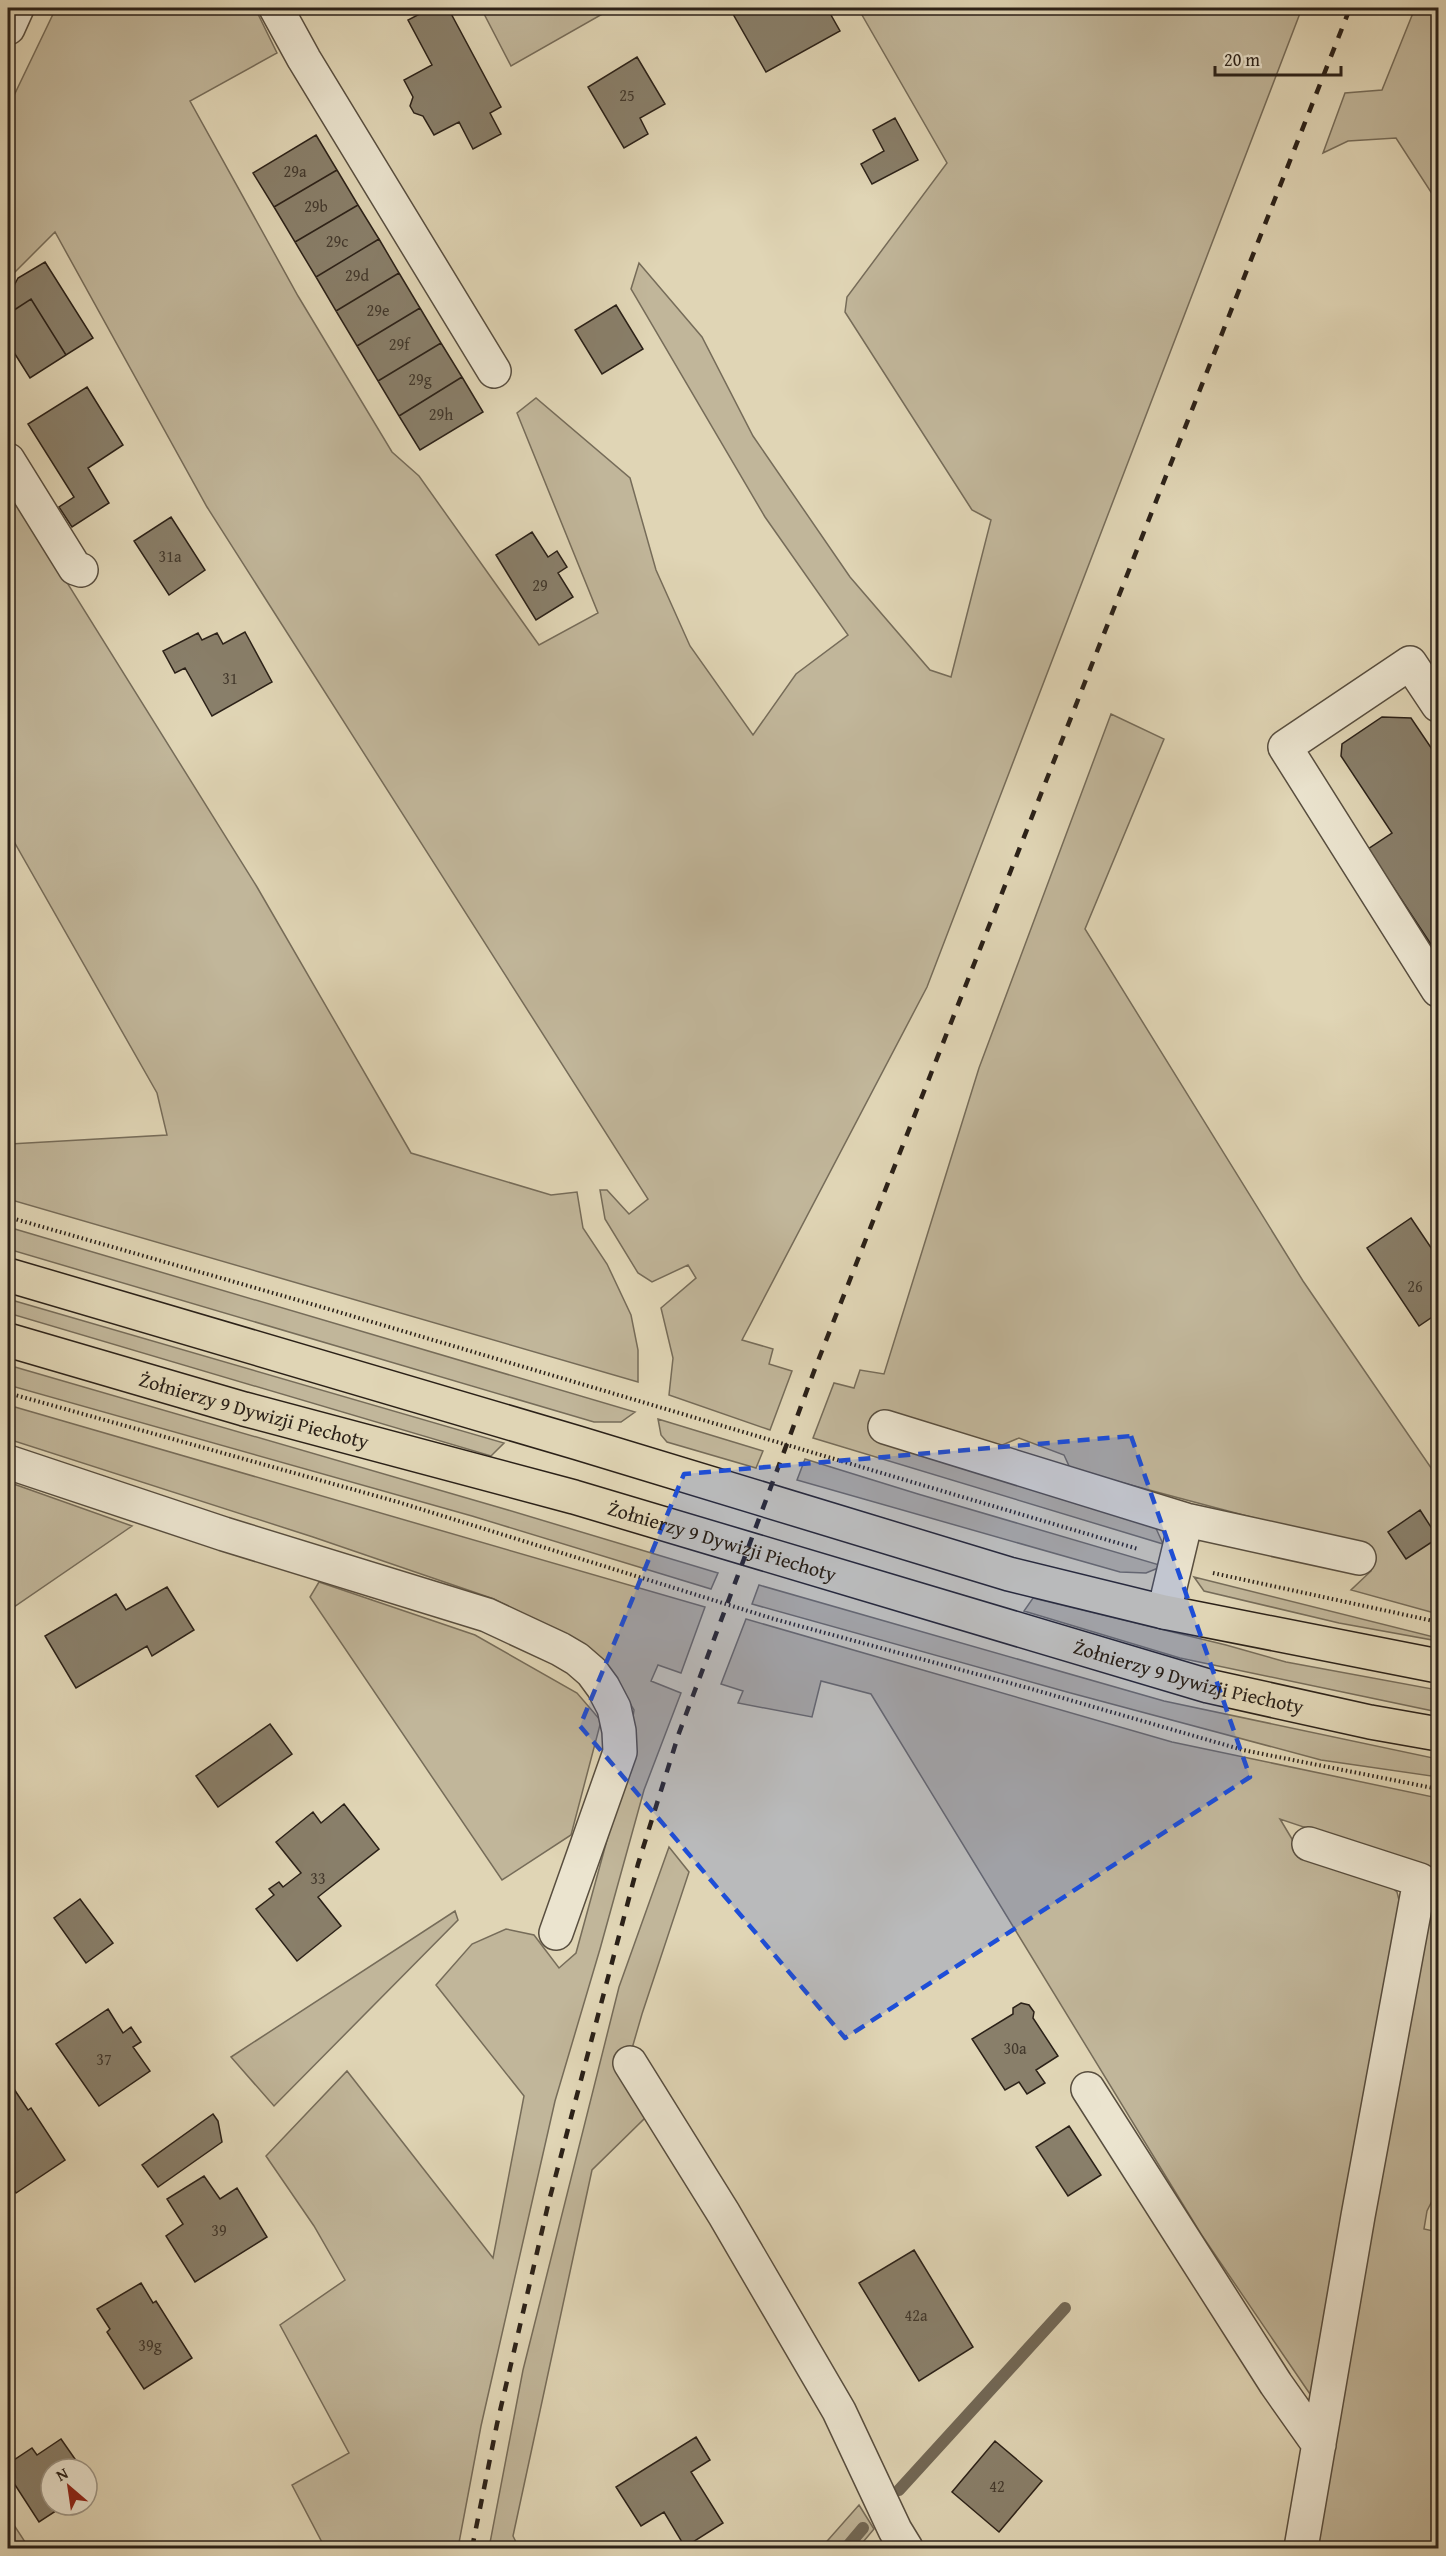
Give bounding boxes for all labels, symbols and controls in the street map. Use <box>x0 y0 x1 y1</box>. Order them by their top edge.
scale bar <box>1215 39 1341 77</box>
text: 20 m <box>1224 46 1260 73</box>
house number: 25 <box>619 83 635 107</box>
house number: 29a <box>284 159 307 183</box>
house number: 29b <box>304 194 328 218</box>
house number: 29c <box>326 229 348 253</box>
house number: 29d <box>345 263 369 287</box>
house number: 29e <box>367 298 389 322</box>
house number: 29f <box>389 332 411 356</box>
house number: 29g <box>408 367 432 391</box>
house number: 29h <box>429 402 453 426</box>
house number: 31a <box>159 544 182 568</box>
house number: 29 <box>532 573 548 597</box>
house number: 31 <box>222 666 238 690</box>
house number: 26 <box>1407 1274 1423 1298</box>
street label: Żołnierzy 9 Dywizji Piechoty <box>136 1364 372 1456</box>
street label: Żołnierzy 9 Dywizji Piechoty <box>604 1493 840 1588</box>
street label: Żołnierzy 9 Dywizji Piechoty <box>1070 1632 1307 1721</box>
house number: 33 <box>310 1866 326 1890</box>
house number: 30a <box>1004 2036 1027 2060</box>
house number: 37 <box>96 2047 112 2071</box>
house number: 39 <box>211 2218 227 2242</box>
house number: 42a <box>905 2303 928 2327</box>
house number: 39g <box>138 2333 162 2357</box>
north arrow <box>39 2457 99 2517</box>
text: N <box>51 2461 72 2487</box>
house number: 42 <box>989 2474 1005 2498</box>

